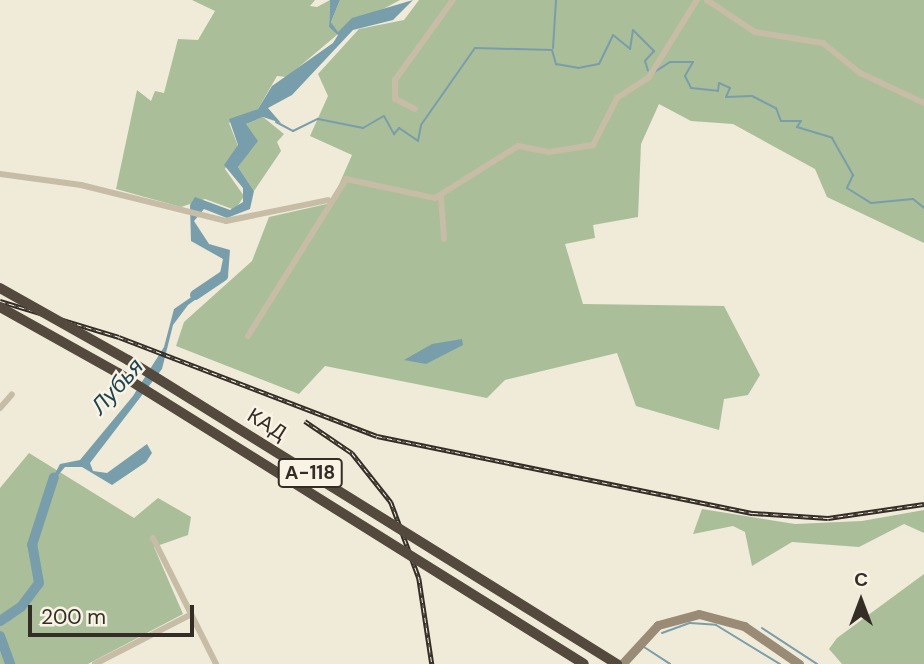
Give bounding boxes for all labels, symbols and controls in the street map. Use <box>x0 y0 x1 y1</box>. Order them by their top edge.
water label: Лубья <box>85 353 149 419</box>
street label: КАД <box>243 402 291 446</box>
road number: А-118 <box>277 458 343 488</box>
north arrow <box>826 566 896 636</box>
text: С <box>854 567 868 592</box>
scale bar <box>32 590 198 634</box>
text: 200 m <box>41 603 106 631</box>

